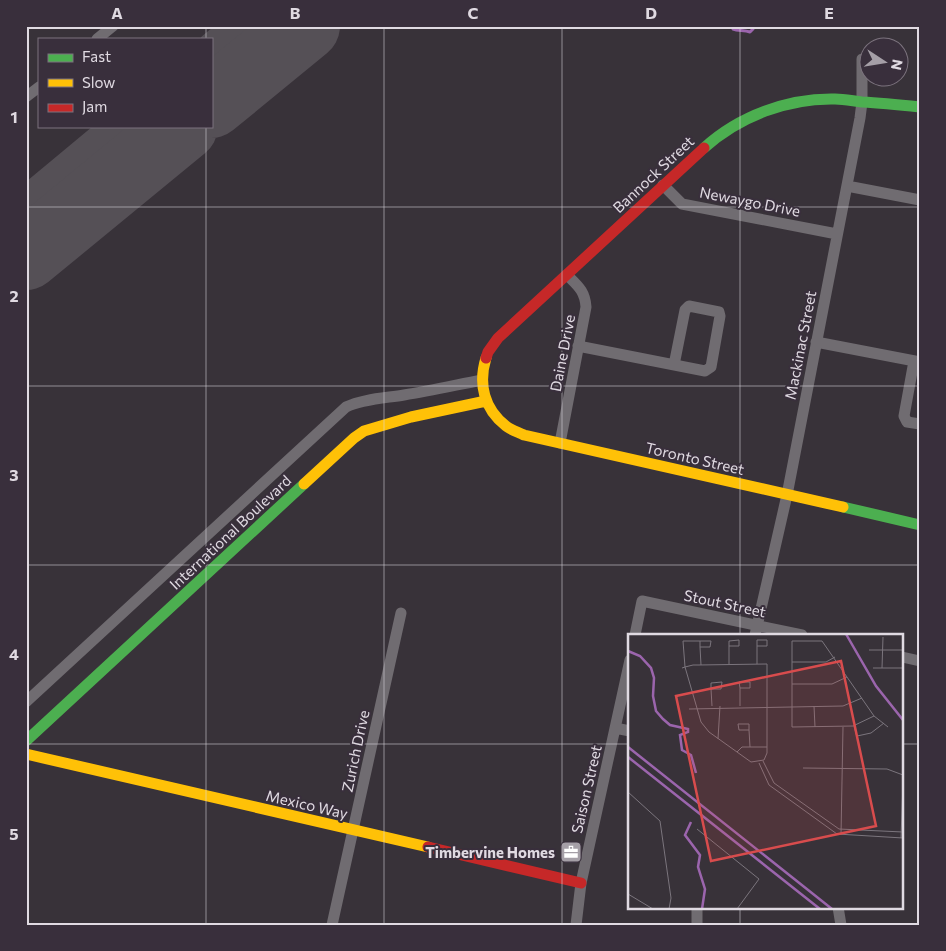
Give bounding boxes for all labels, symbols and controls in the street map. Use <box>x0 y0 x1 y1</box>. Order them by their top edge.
text: A <box>111 3 123 22</box>
text: B <box>290 3 301 22</box>
text: C <box>468 3 479 22</box>
text: D <box>645 3 657 22</box>
text: E <box>824 3 834 22</box>
legend <box>38 38 212 128</box>
north arrow <box>858 38 908 88</box>
text: Fast <box>82 47 111 65</box>
text: N <box>888 58 907 72</box>
text: Slow <box>82 73 115 91</box>
text: Jam <box>82 97 107 115</box>
text: 1 <box>10 107 18 126</box>
street label: Bannock Street <box>609 132 697 216</box>
street label: Newaygo Drive <box>698 182 802 220</box>
text: 2 <box>9 286 19 305</box>
street label: Mackinac Street <box>781 289 819 401</box>
street label: Daine Drive <box>546 313 578 393</box>
street label: Toronto Street <box>644 438 746 478</box>
text: 3 <box>9 465 19 484</box>
street label: International Boulevard <box>165 471 295 593</box>
street label: Stout Street <box>682 586 768 620</box>
inset map <box>628 634 904 908</box>
text: 4 <box>9 644 19 663</box>
street label: Zurich Drive <box>338 708 372 794</box>
street label: Saison Street <box>567 743 605 835</box>
street label: Mexico Way <box>264 786 350 822</box>
text: 5 <box>9 824 19 843</box>
office icon: Timbervine Homes <box>559 840 583 864</box>
place label: Timbervine Homes <box>425 843 555 861</box>

